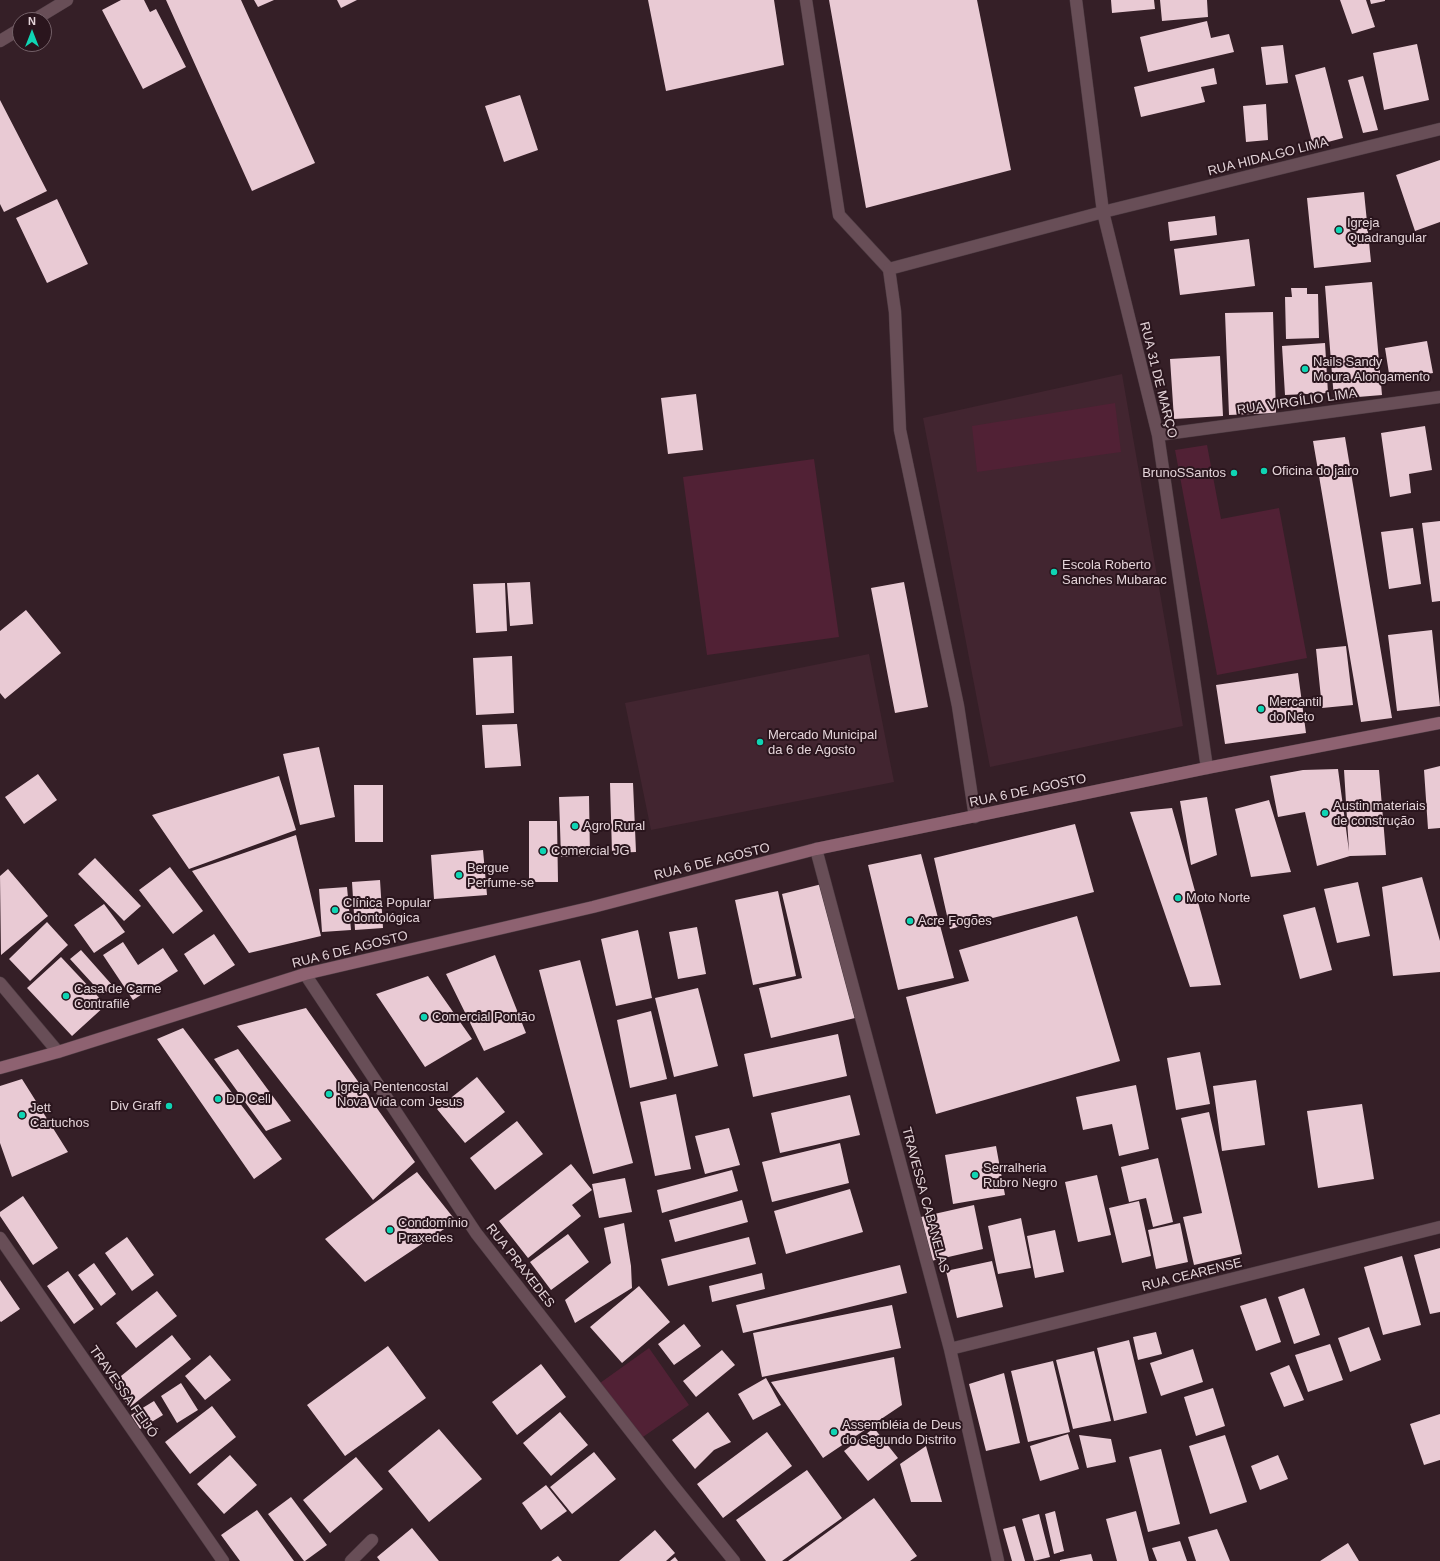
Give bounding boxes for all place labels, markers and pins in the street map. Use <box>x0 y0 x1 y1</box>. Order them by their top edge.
place label: Igreja Quadrangular <box>1347 215 1426 246</box>
marker: Igreja Quadrangular <box>1334 225 1344 235</box>
place label: Nails Sandy Moura Alongamento <box>1313 354 1430 385</box>
marker: Nails Sandy Moura Alongamento <box>1300 364 1310 374</box>
place label: Oficina do jairo <box>1272 463 1359 479</box>
place label: BrunoSSantos <box>1142 465 1226 481</box>
marker: Oficina do jairo <box>1259 466 1269 476</box>
marker: BrunoSSantos <box>1229 468 1239 478</box>
place label: Escola Roberto Sanches Mubarac <box>1062 557 1167 588</box>
marker: Escola Roberto Sanches Mubarac <box>1049 567 1059 577</box>
place label: Mercantil do Neto <box>1269 694 1322 725</box>
marker: Mercantil do Neto <box>1256 704 1266 714</box>
place label: Mercado Municipal da 6 de Agosto <box>768 727 877 758</box>
marker: Mercado Municipal da 6 de Agosto <box>755 737 765 747</box>
place label: Austin materiais de construção <box>1333 798 1425 829</box>
marker: Austin materiais de construção <box>1320 808 1330 818</box>
place label: Agro Rural <box>583 818 645 834</box>
marker: Agro Rural <box>570 821 580 831</box>
place label: Comercial JG <box>551 843 630 859</box>
marker: Comercial JG <box>538 846 548 856</box>
place label: Bergue Perfume-se <box>467 860 534 891</box>
marker: Bergue Perfume-se <box>454 870 464 880</box>
place label: Moto Norte <box>1186 890 1250 906</box>
marker: Moto Norte <box>1173 893 1183 903</box>
place label: Clínica Popular Odontológica <box>343 895 431 926</box>
marker: Clínica Popular Odontológica <box>330 905 340 915</box>
place label: Acre Fogões <box>918 913 992 929</box>
marker: Acre Fogões <box>905 916 915 926</box>
place label: Casa de Carne Contrafilé <box>74 981 161 1012</box>
marker: Casa de Carne Contrafilé <box>61 991 71 1001</box>
place label: Comercial Pontão <box>432 1009 535 1025</box>
marker: Comercial Pontão <box>419 1012 429 1022</box>
place label: Igreja Pentencostal Nova Vida com Jesus <box>337 1079 462 1110</box>
marker: Igreja Pentencostal Nova Vida com Jesus <box>324 1089 334 1099</box>
place label: DD Cell <box>226 1091 271 1107</box>
marker: DD Cell <box>213 1094 223 1104</box>
place label: Div Graff <box>110 1098 161 1114</box>
place label: Jett Cartuchos <box>30 1100 89 1131</box>
marker: Div Graff <box>164 1101 174 1111</box>
marker: Jett Cartuchos <box>17 1110 27 1120</box>
place label: Serralheria Rubro Negro <box>983 1160 1057 1191</box>
marker: Serralheria Rubro Negro <box>970 1170 980 1180</box>
place label: Condomínio Praxedes <box>398 1215 468 1246</box>
marker: Condomínio Praxedes <box>385 1225 395 1235</box>
place label: Assembléia de Deus do Segundo Distrito <box>842 1417 961 1448</box>
marker: Assembléia de Deus do Segundo Distrito <box>829 1427 839 1437</box>

